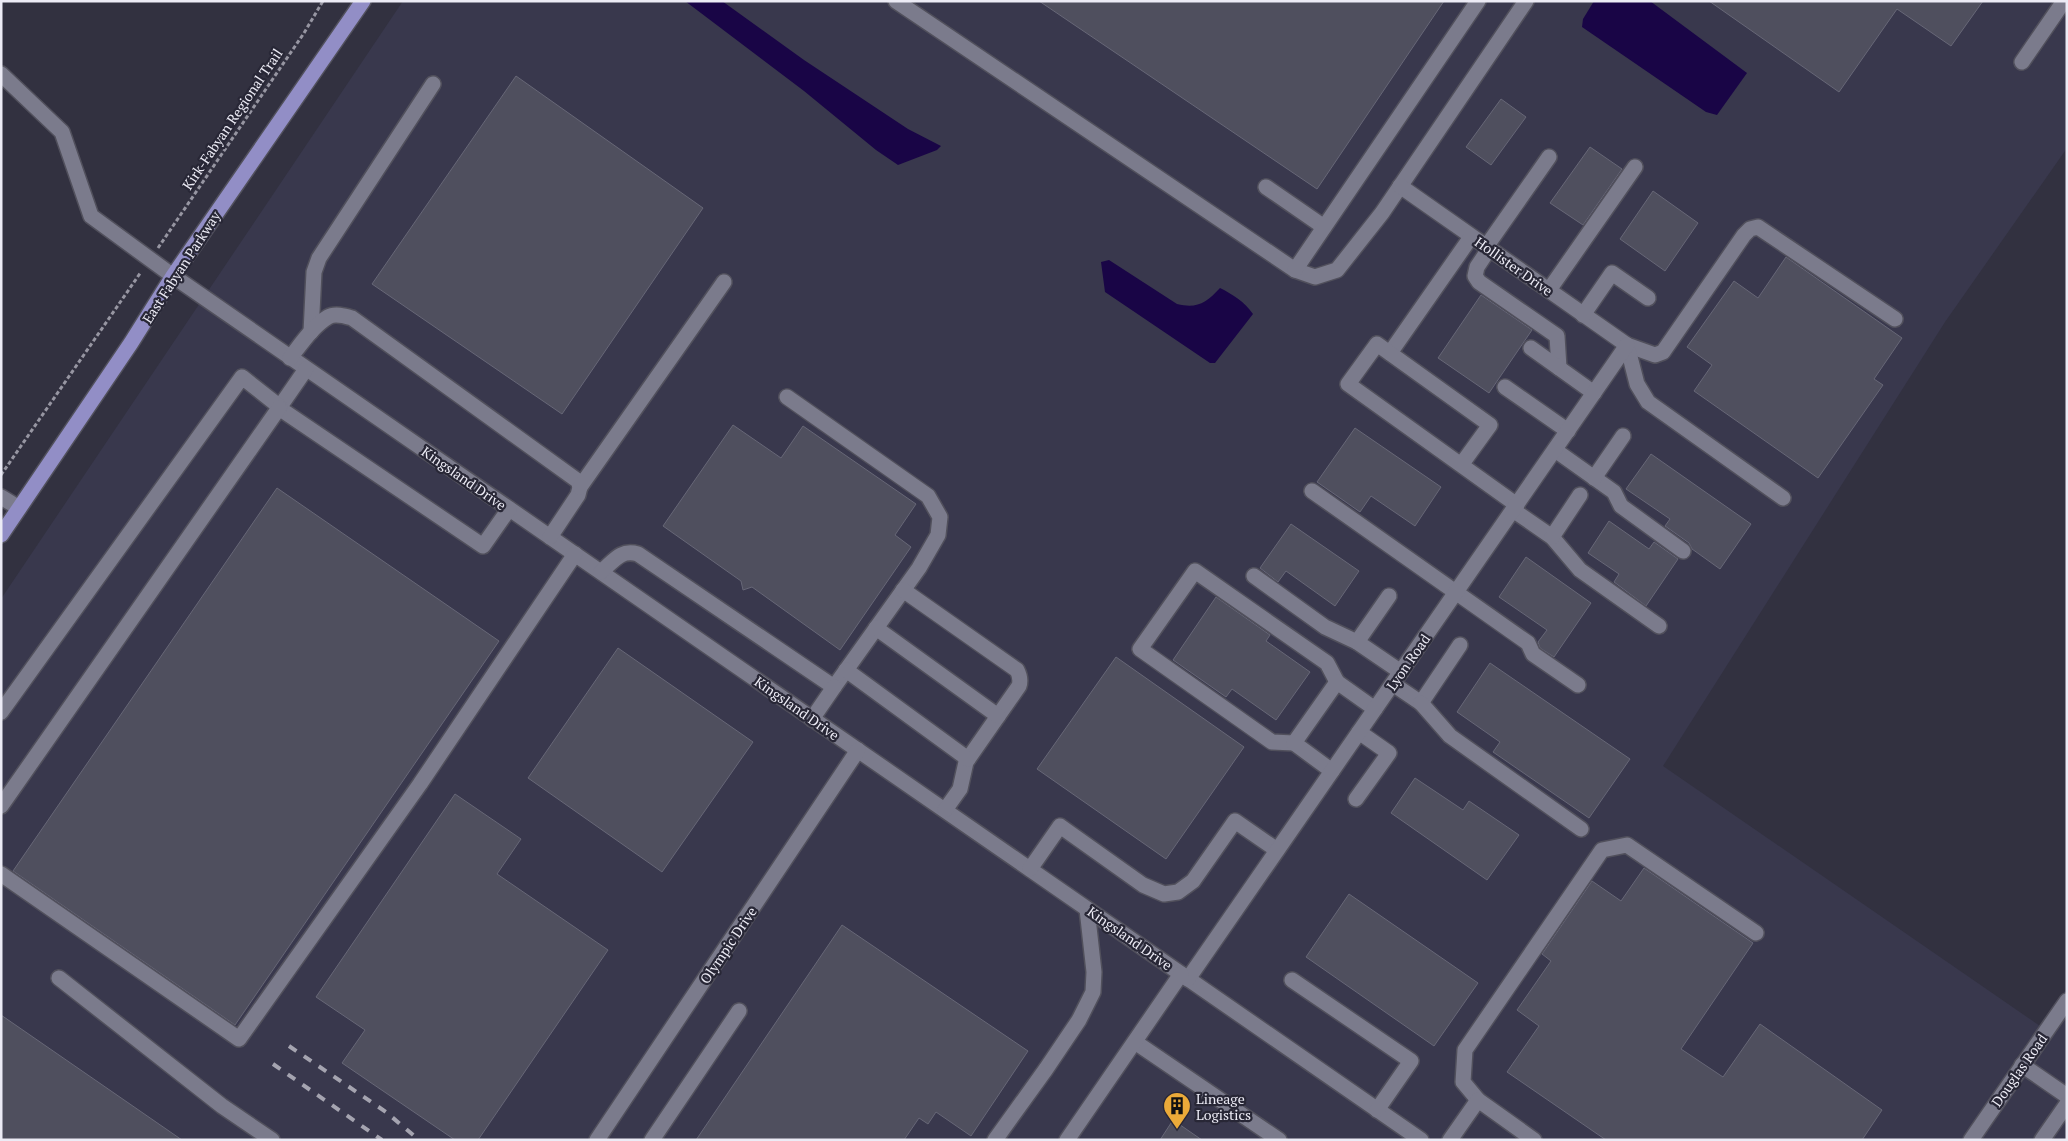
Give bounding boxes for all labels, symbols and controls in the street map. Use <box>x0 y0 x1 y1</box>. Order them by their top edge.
street label: Kirk-Fabyan Regional Trail <box>178 45 286 193</box>
street label: East Fabyan Parkway <box>138 206 225 327</box>
street label: Hollister Drive <box>1471 232 1557 300</box>
street label: Kingsland Drive <box>418 442 510 514</box>
street label: Lyon Road <box>1382 630 1434 694</box>
street label: Kingsland Drive <box>751 672 843 744</box>
street label: Kingsland Drive <box>1084 902 1176 974</box>
street label: Olympic Drive <box>695 903 761 987</box>
street label: Douglas Road <box>1987 1030 2051 1110</box>
place label: Lineage Logistics <box>1196 1089 1251 1124</box>
building icon: Lineage Logistics <box>1162 1091 1192 1130</box>

